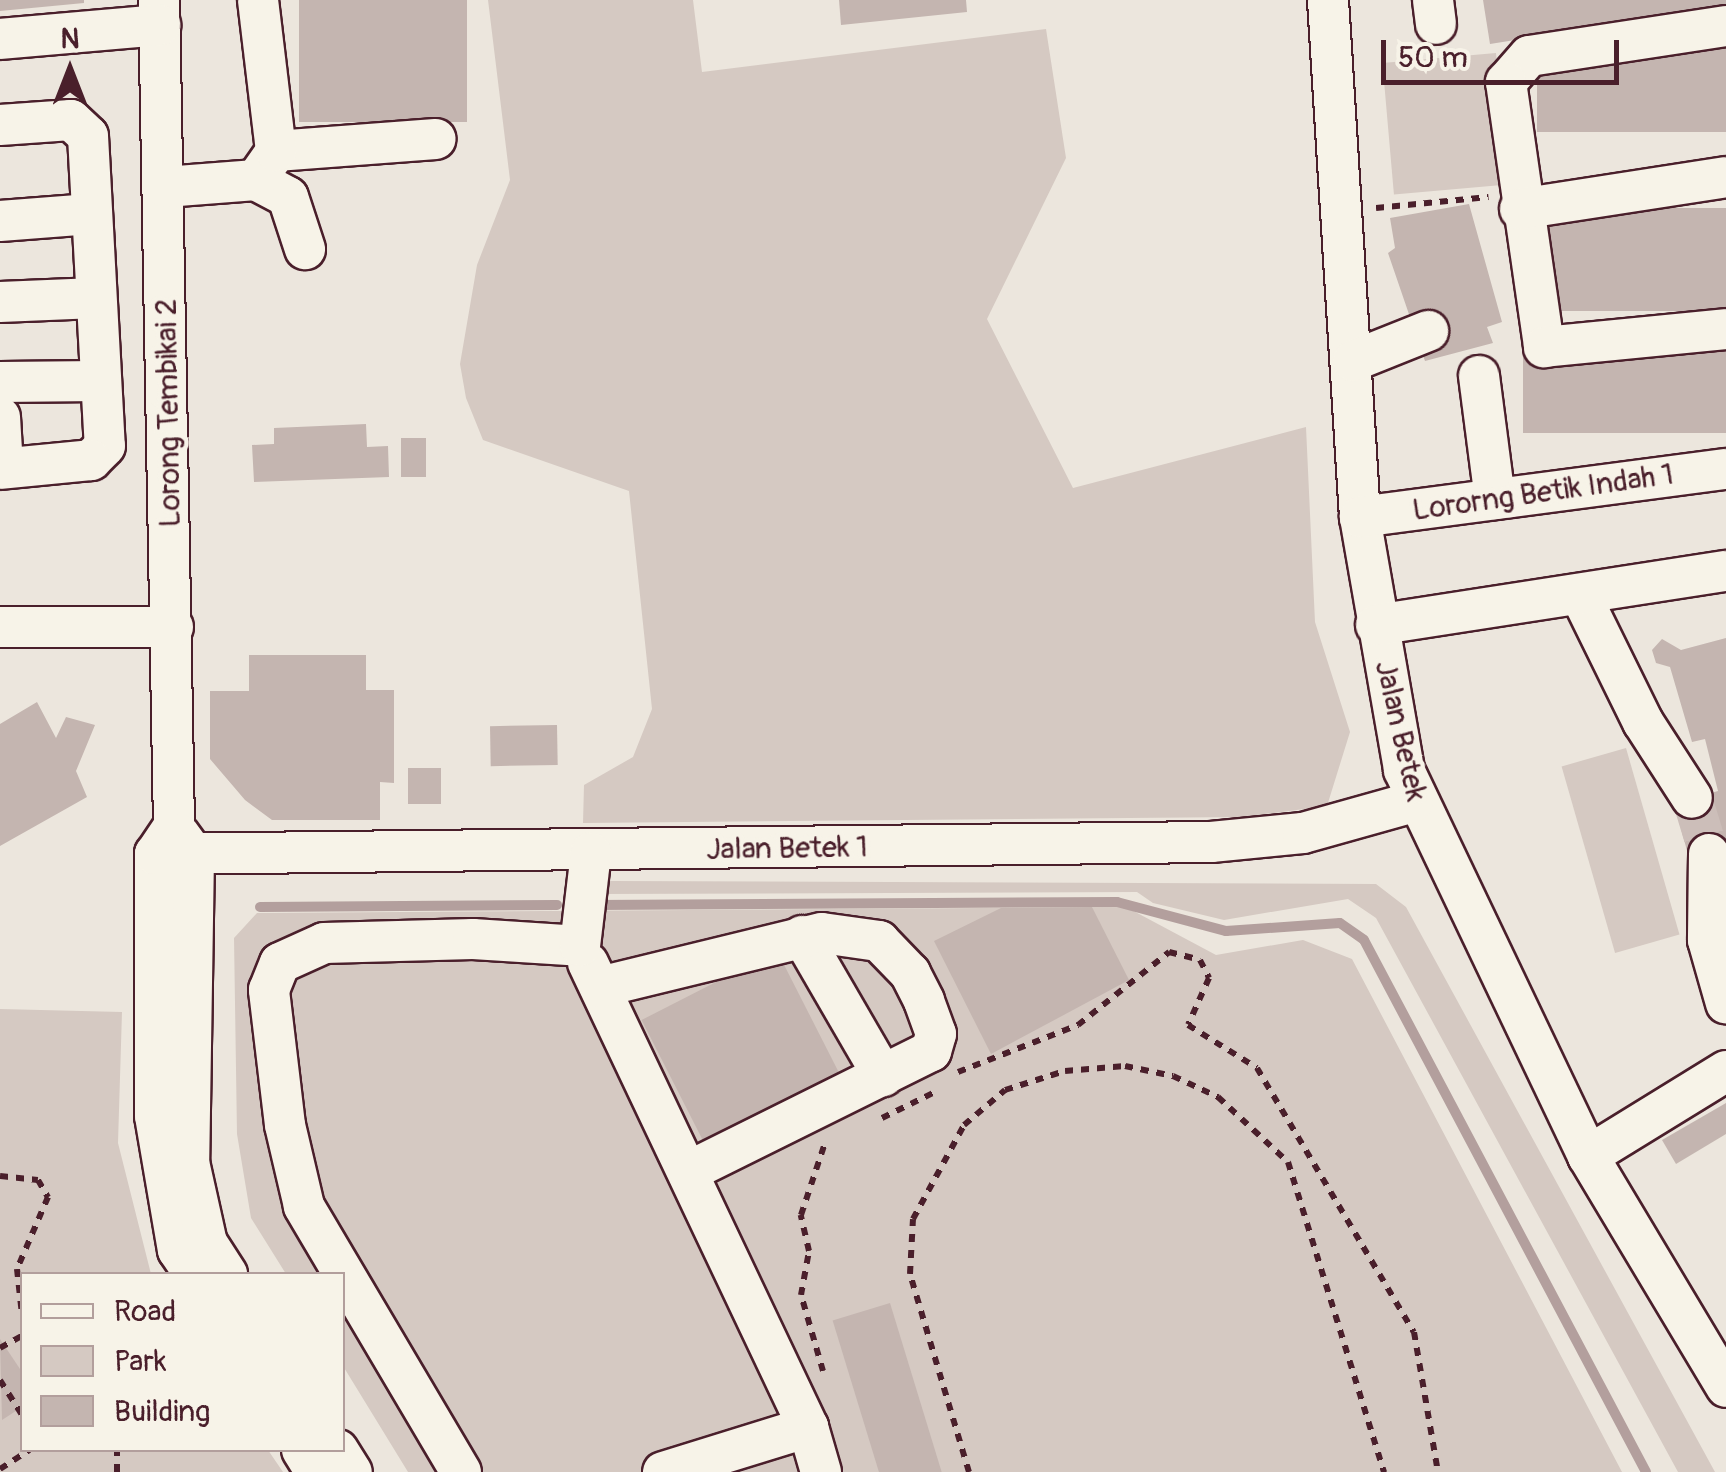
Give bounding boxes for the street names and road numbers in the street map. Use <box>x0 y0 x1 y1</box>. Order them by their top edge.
street label: Lorong Tembikai 2 <box>149 298 189 528</box>
street label: Lororng Betik Indah 1 <box>1410 457 1676 529</box>
street label: Jalan Betek <box>1366 657 1434 805</box>
street label: Jalan Betek 1 <box>706 830 868 868</box>

